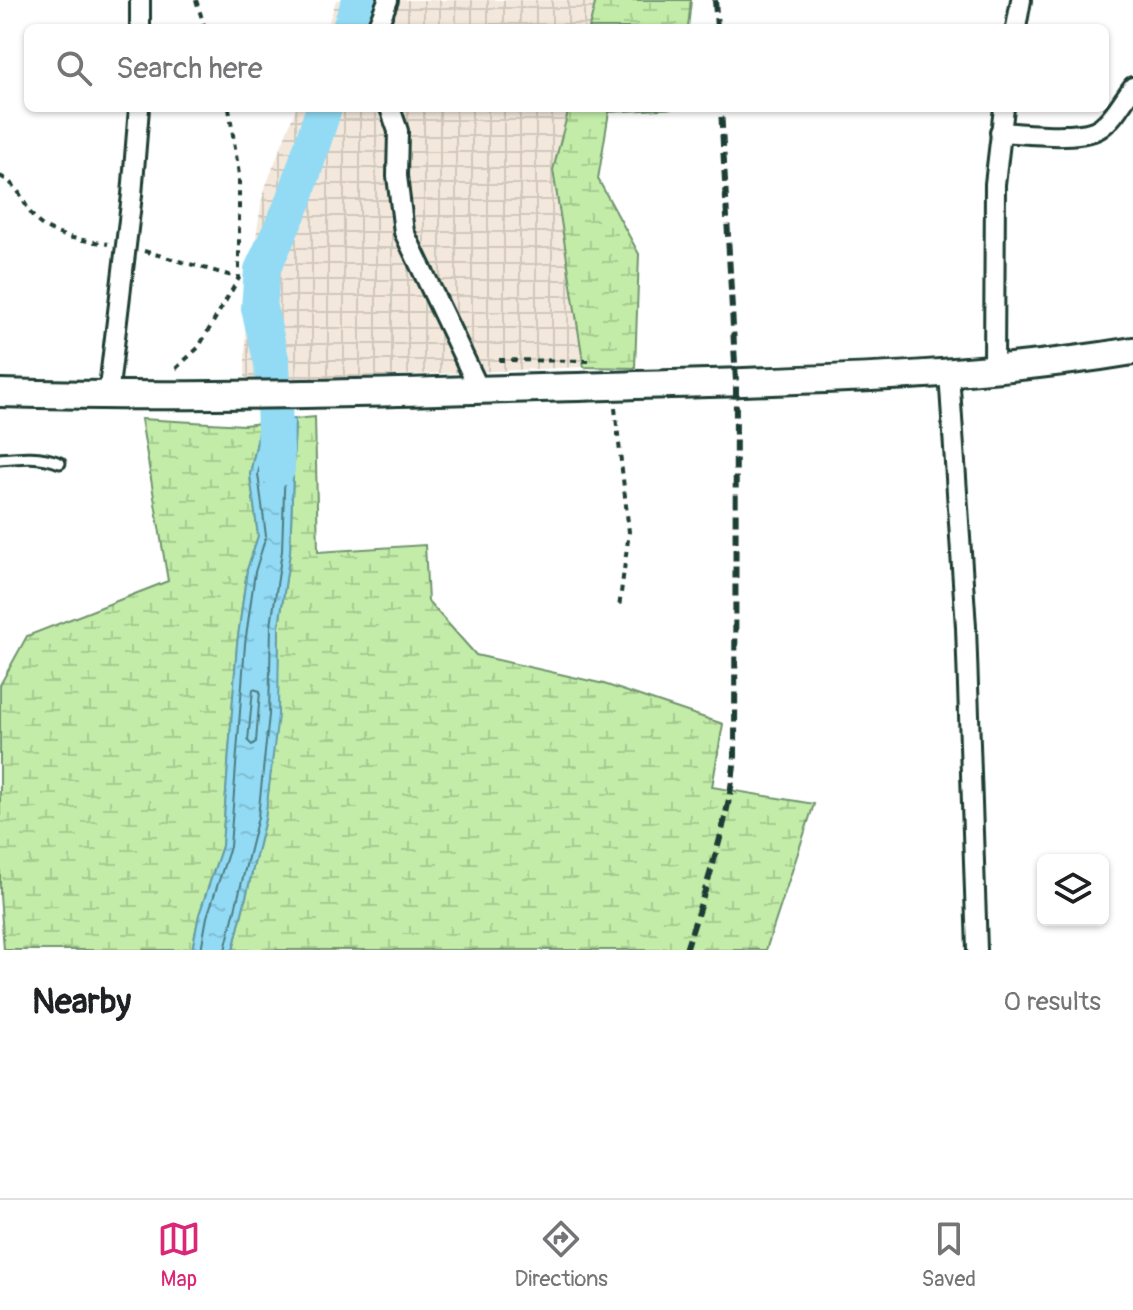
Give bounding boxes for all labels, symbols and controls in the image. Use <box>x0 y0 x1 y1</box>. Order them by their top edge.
search box <box>24 24 1109 112</box>
icon: search <box>52 46 96 90</box>
text: Search here <box>116 50 263 87</box>
map controls <box>1037 854 1109 926</box>
button: layers <box>1037 854 1109 926</box>
text: Nearby <box>32 981 131 1024</box>
text: 0 results <box>1004 986 1101 1018</box>
tab: Map <box>157 1217 201 1293</box>
tab: Directions <box>515 1217 608 1293</box>
tab: Saved <box>922 1217 976 1293</box>

